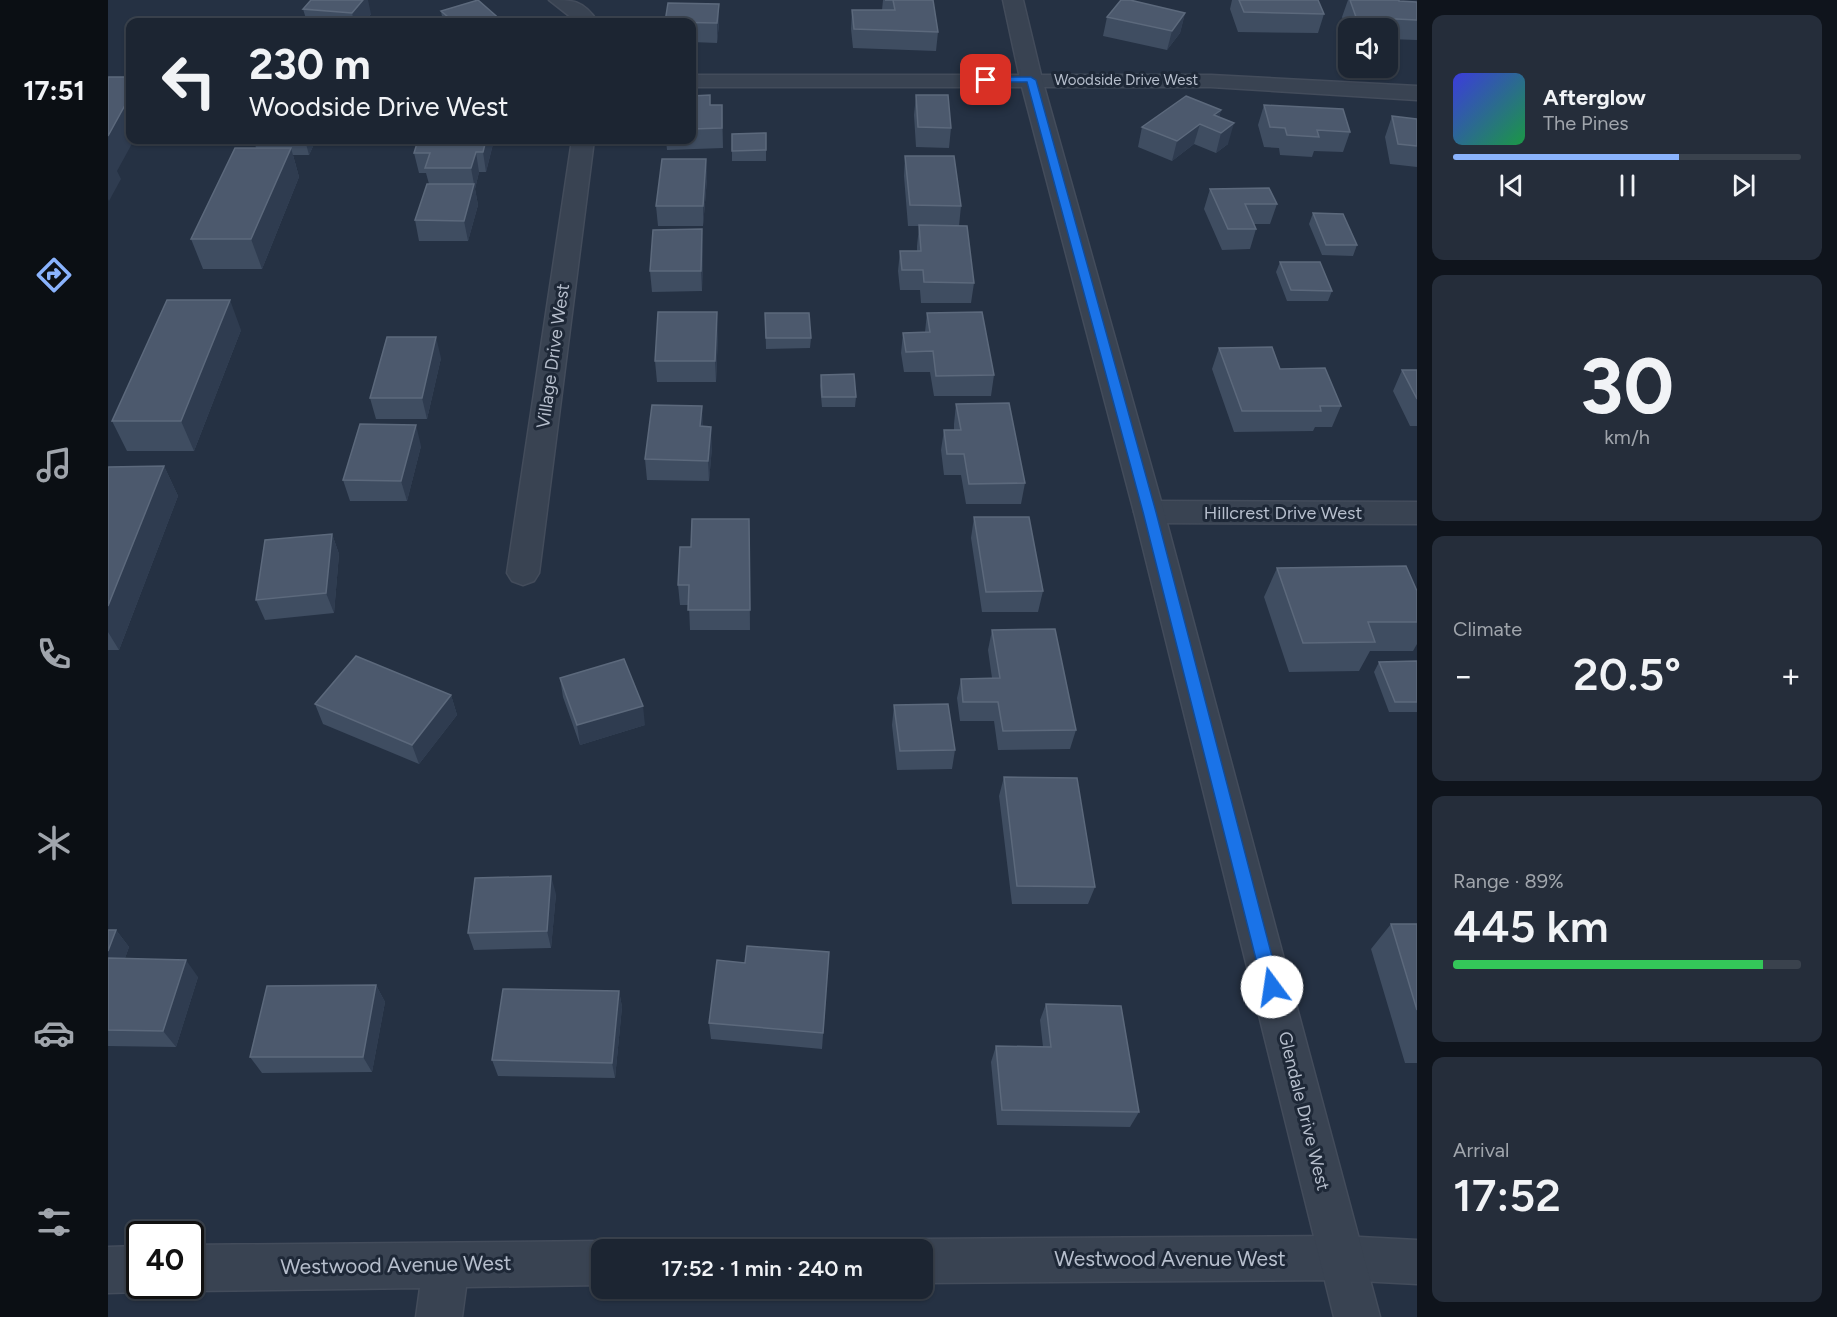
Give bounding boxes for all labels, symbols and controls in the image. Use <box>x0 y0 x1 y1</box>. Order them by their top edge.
map controls <box>1338 18 1398 78</box>
button: sound <box>1338 18 1398 78</box>
text: 230 m <box>249 39 371 90</box>
icon: left <box>150 42 228 120</box>
pin <box>960 54 1011 105</box>
icon: arrive <box>969 63 1002 96</box>
street label: Woodside Drive West <box>1054 71 1198 89</box>
text: 17:51 <box>23 74 85 107</box>
text: Afterglow <box>1543 84 1646 111</box>
text: Woodside Drive West <box>249 90 509 123</box>
text: The Pines <box>1543 111 1629 135</box>
icon: previous <box>1495 169 1528 202</box>
icon: pause <box>1611 169 1644 202</box>
icon: next <box>1727 169 1760 202</box>
icon: directions <box>33 254 75 296</box>
street label: Village Drive West <box>532 282 574 430</box>
text: 30 <box>1580 339 1674 433</box>
text: km/h <box>1604 425 1650 449</box>
icon: music <box>33 444 75 486</box>
street label: Hillcrest Drive West <box>1204 502 1362 524</box>
text: Climate <box>1453 617 1522 641</box>
icon: phone <box>33 633 75 675</box>
text: 20.5° <box>1573 647 1681 701</box>
text: − <box>1453 656 1474 695</box>
text: + <box>1780 656 1801 695</box>
icon: climate <box>33 822 75 864</box>
text: Range · 89% <box>1453 869 1564 893</box>
text: 445 km <box>1453 899 1609 953</box>
position arrow <box>1240 955 1304 1019</box>
icon: car <box>33 1012 75 1054</box>
street label: Glendale Drive West <box>1274 1029 1334 1193</box>
text: Arrival <box>1453 1138 1509 1162</box>
text: 17:52 <box>1453 1168 1561 1222</box>
icon: filters <box>33 1201 75 1243</box>
speed limit sign: 40 <box>126 1221 204 1299</box>
street label: Westwood Avenue West <box>1054 1246 1286 1271</box>
street label: Westwood Avenue West <box>280 1250 512 1279</box>
text: 17:52 · 1 min · 240 m <box>661 1255 863 1282</box>

